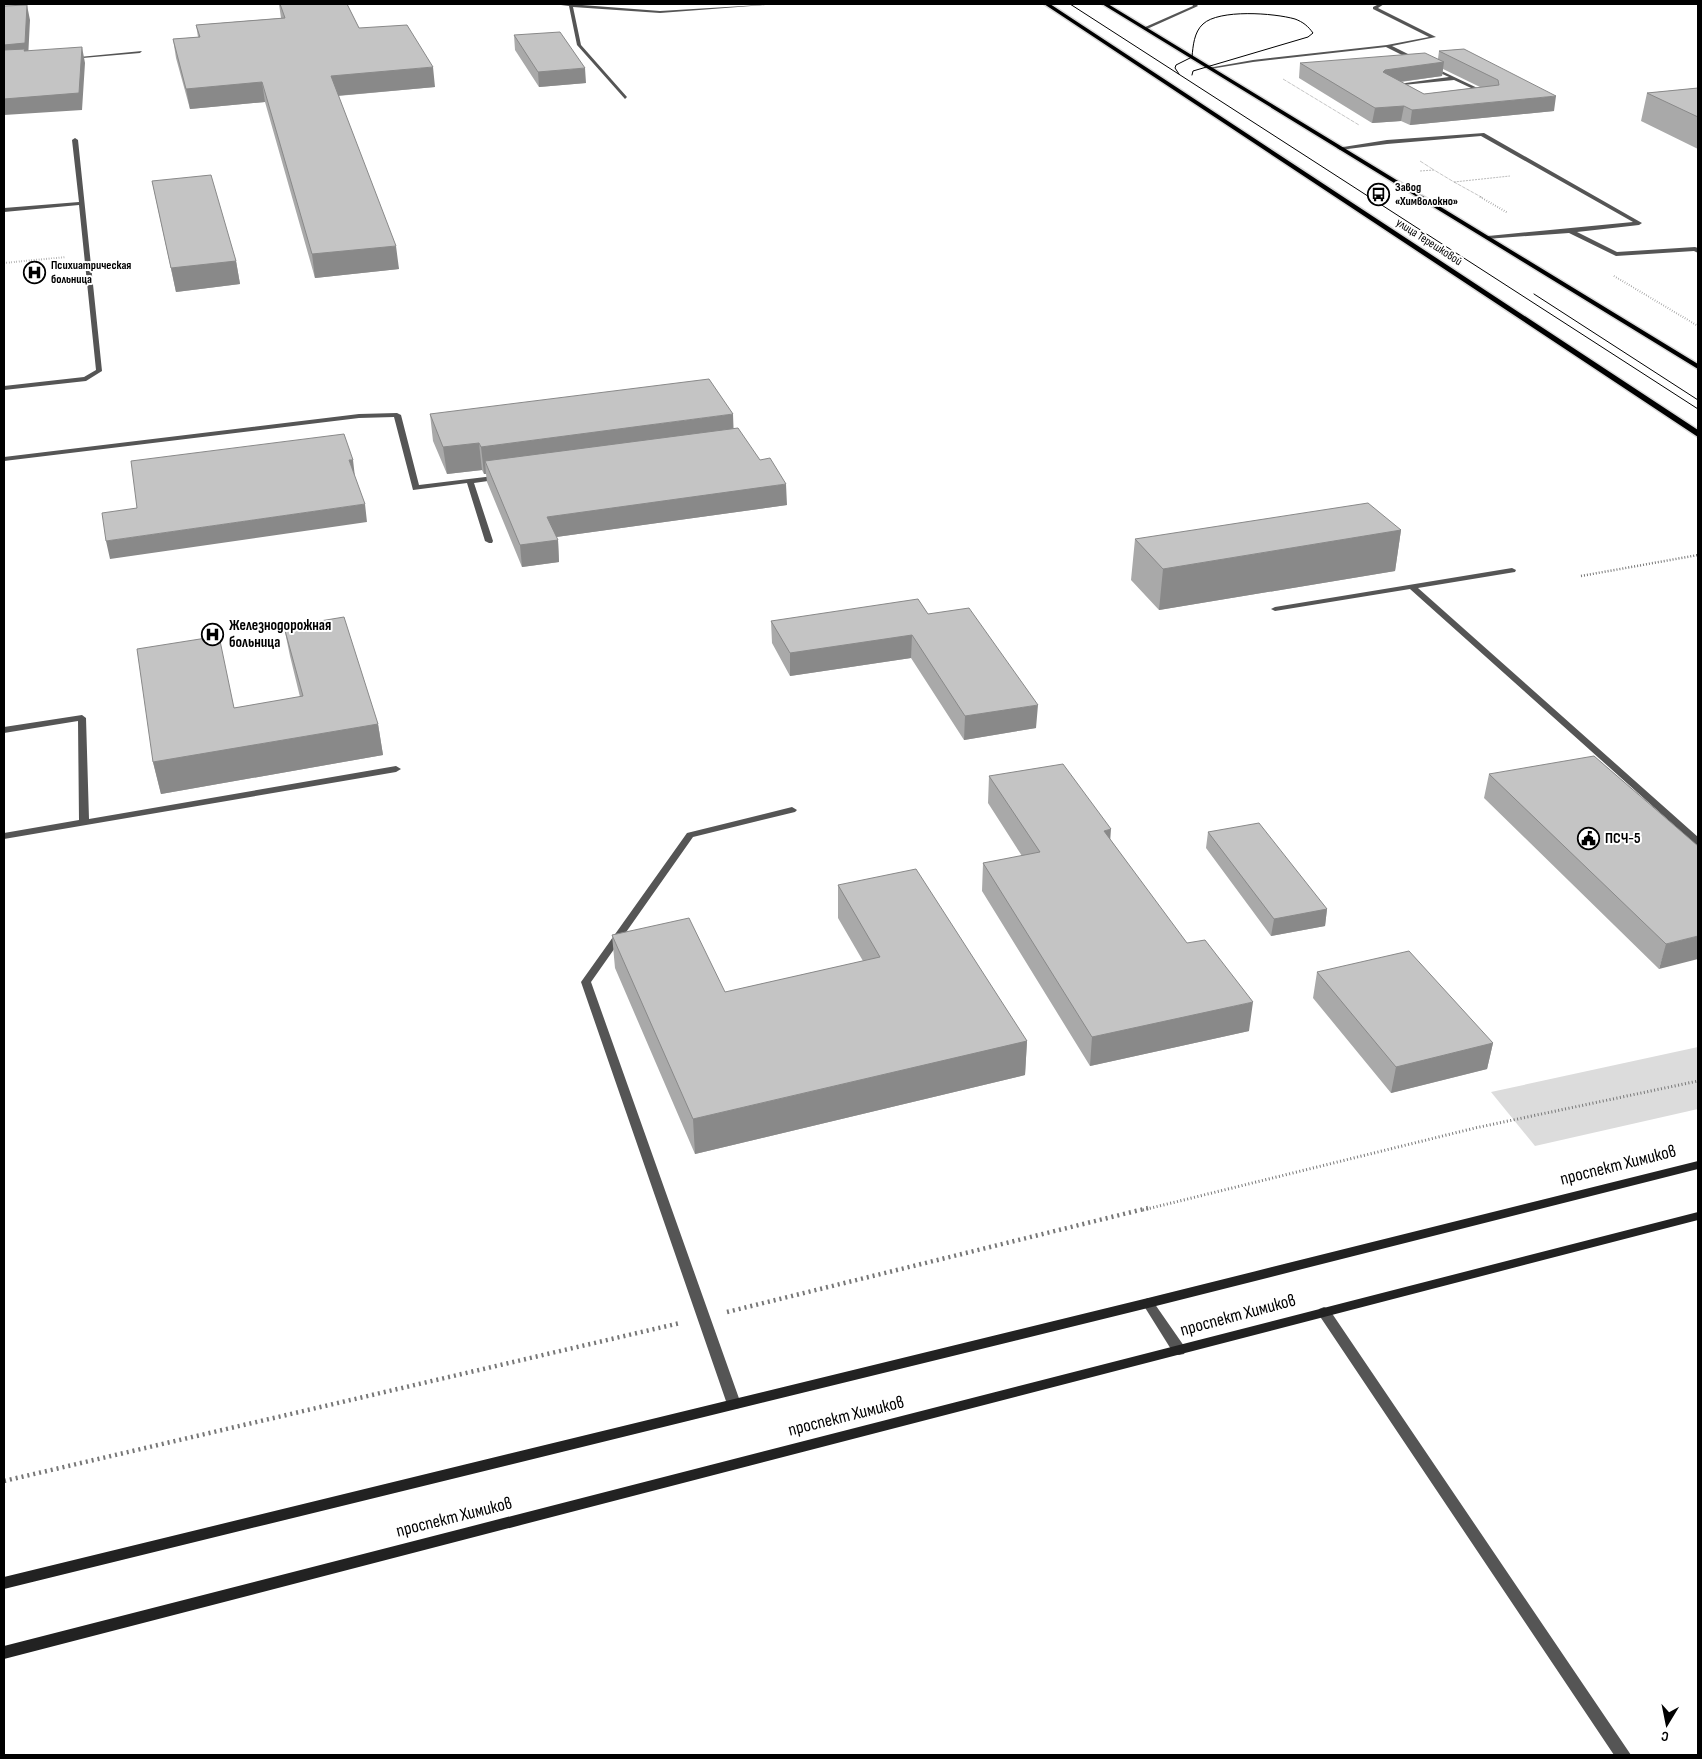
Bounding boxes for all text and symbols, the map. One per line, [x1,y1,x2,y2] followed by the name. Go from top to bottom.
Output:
[1395,180,1458,209] place label: Завод «Химволокно»
[1367,182,1391,206] bus stop icon: Завод «Химволокно»
[1393,215,1465,269] street label: улица Терешковой
[51,258,131,287] place label: Психиатрическая больница
[23,260,47,284] hospital icon: Психиатрическая больница
[229,616,331,652] place label: Железнодорожная больница
[201,622,225,646] hospital icon: Железнодорожная больница
[1577,826,1601,850] public building icon: ПСЧ-5
[1605,829,1641,848] place label: ПСЧ-5
[1558,1140,1678,1190] street label: проспект Химиков
[1178,1289,1298,1341] street label: проспект Химиков
[786,1391,906,1441] street label: проспект Химиков
[394,1492,514,1542] street label: проспект Химиков
[1642,1699,1692,1749] north arrow
[1660,1727,1670,1745] text: С

